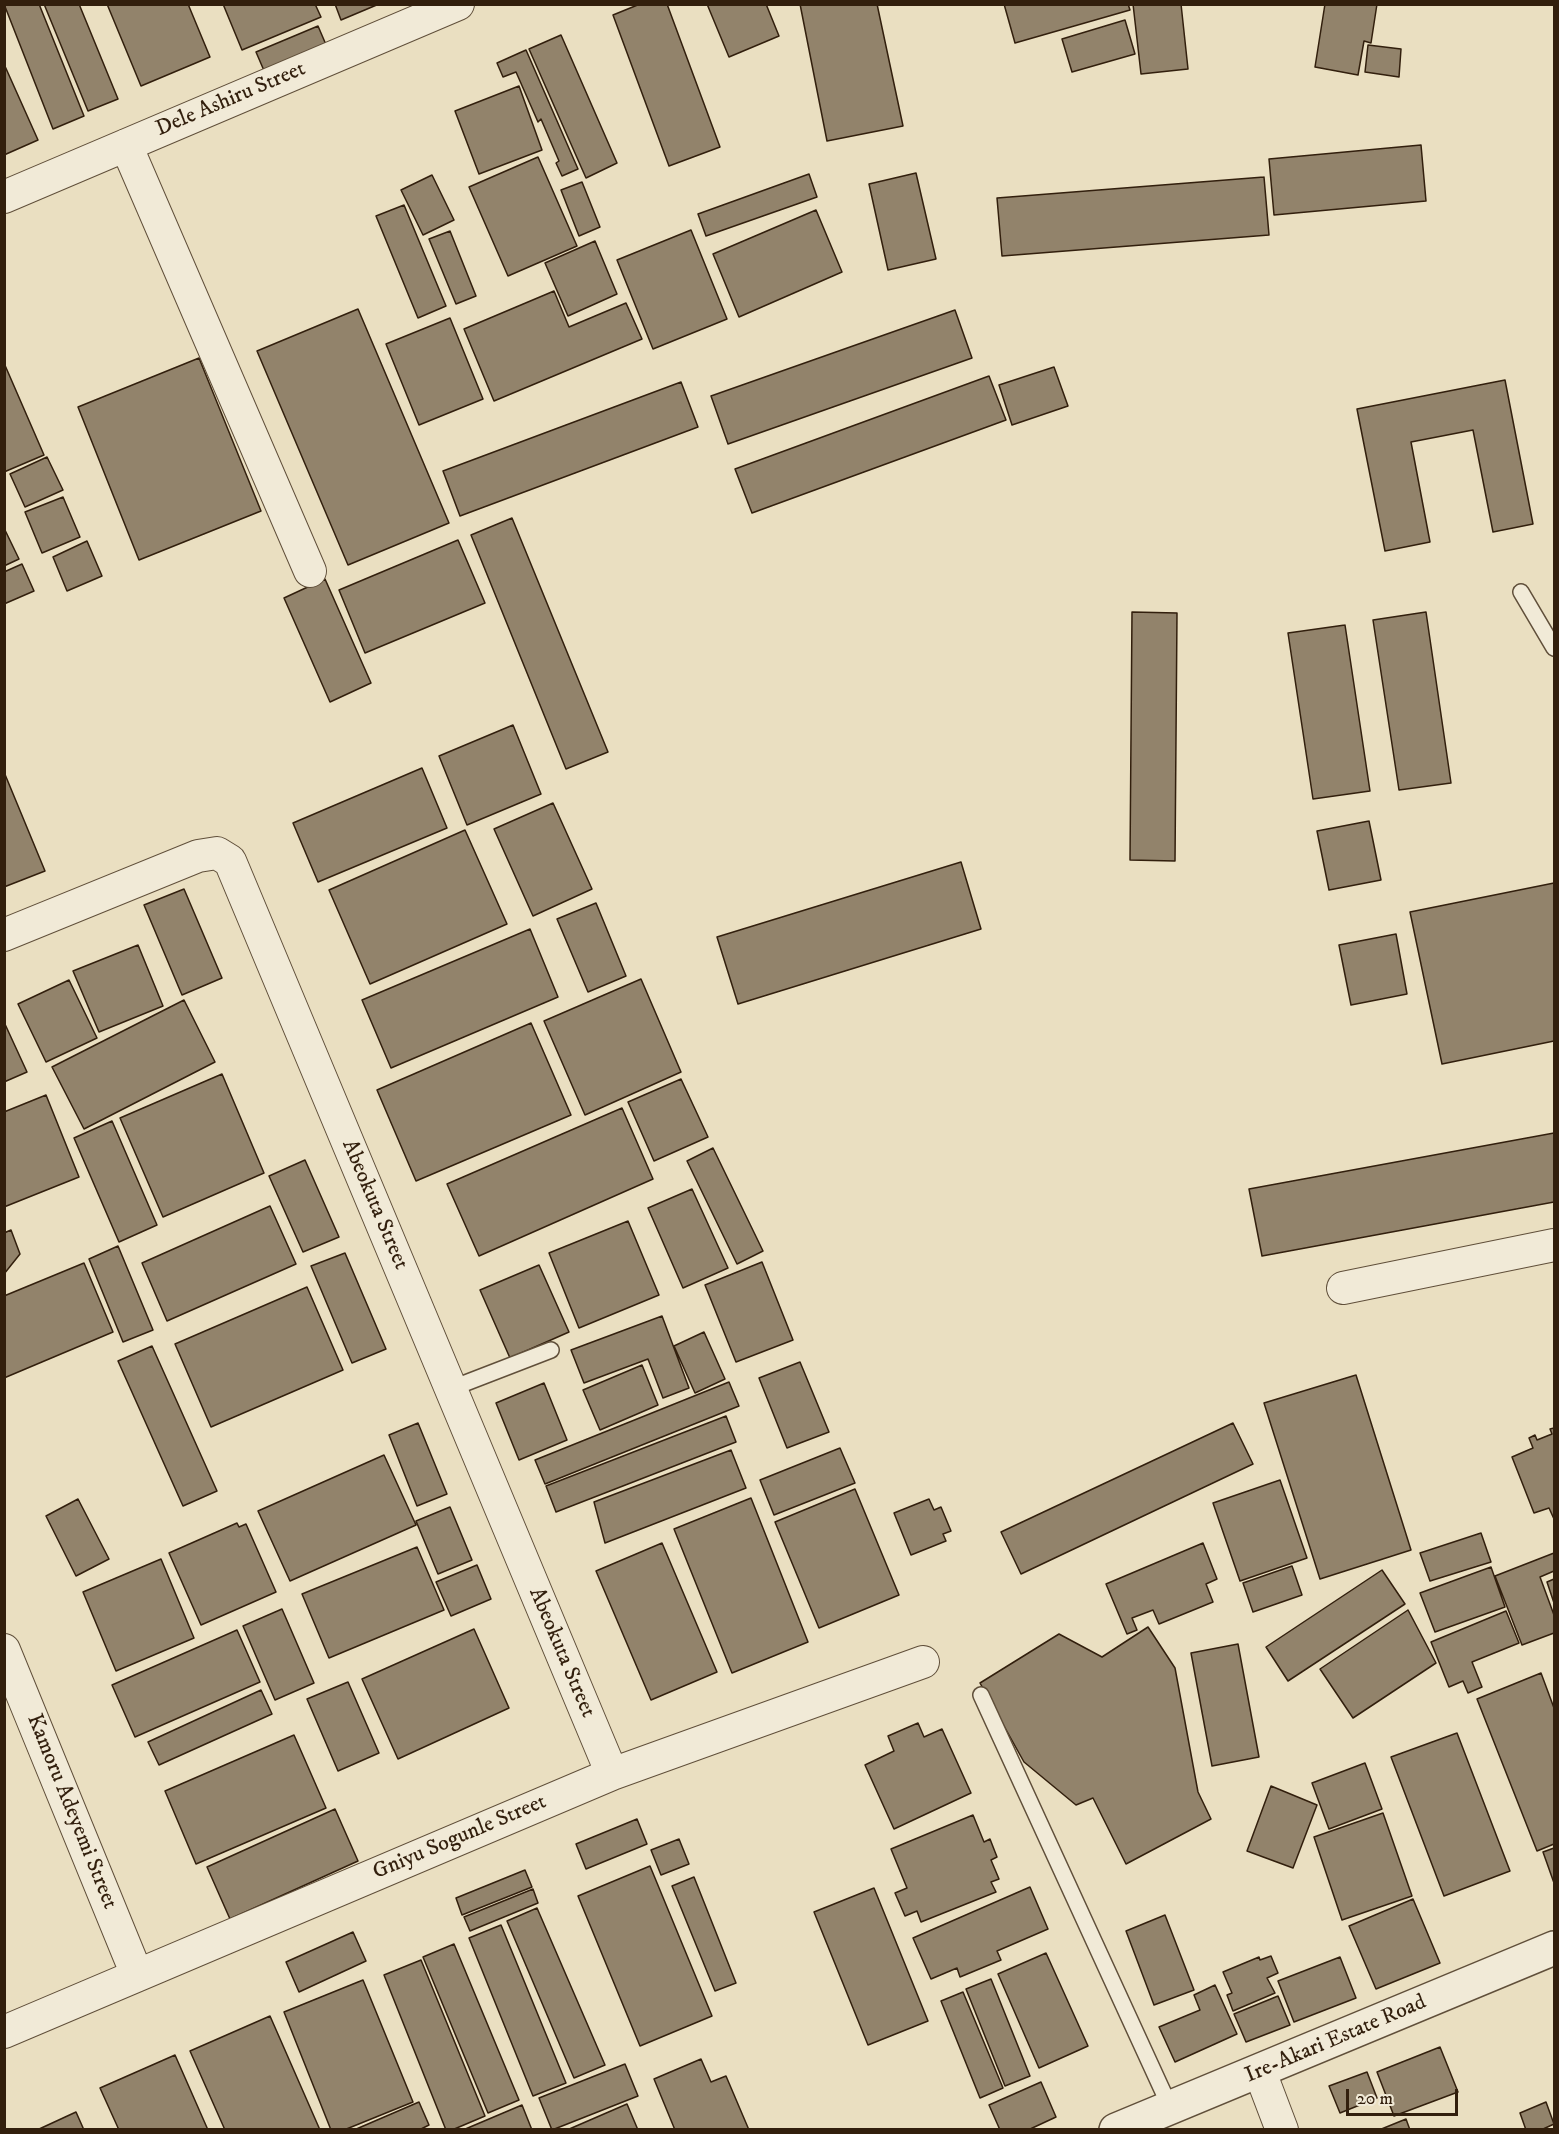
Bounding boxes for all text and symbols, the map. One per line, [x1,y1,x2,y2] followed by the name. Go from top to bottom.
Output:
[152,57,310,143] street label: Dele Ashiru Street
[335,1136,413,1274] street label: Abeokuta Street
[522,1584,600,1722] street label: Abeokuta Street
[20,1711,122,1913] street label: Kamoru Adeyemi Street
[369,1790,551,1886] street label: Gniyu Sogunle Street
[1242,1990,1430,2090] street label: Ire-Akari Estate Road
[1349,2077,1462,2115] scale bar
[1357,2088,1393,2110] text: 20 m

